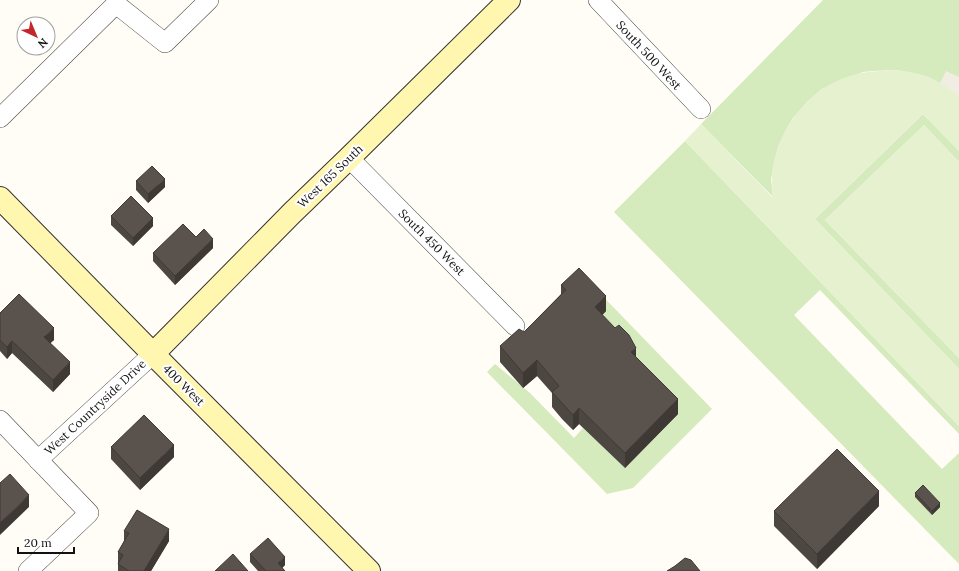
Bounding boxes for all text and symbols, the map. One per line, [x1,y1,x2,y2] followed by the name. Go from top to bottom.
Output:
[16,16,56,56] north arrow
[613,17,685,93] street label: South 500 West
[35,35,51,52] text: N
[294,141,366,211] street label: West 165 South
[396,206,469,279] street label: South 450 West
[41,356,149,458] street label: West Countryside Drive
[160,361,208,409] street label: 400 West
[18,529,74,555] scale bar
[24,535,52,550] text: 20 m

